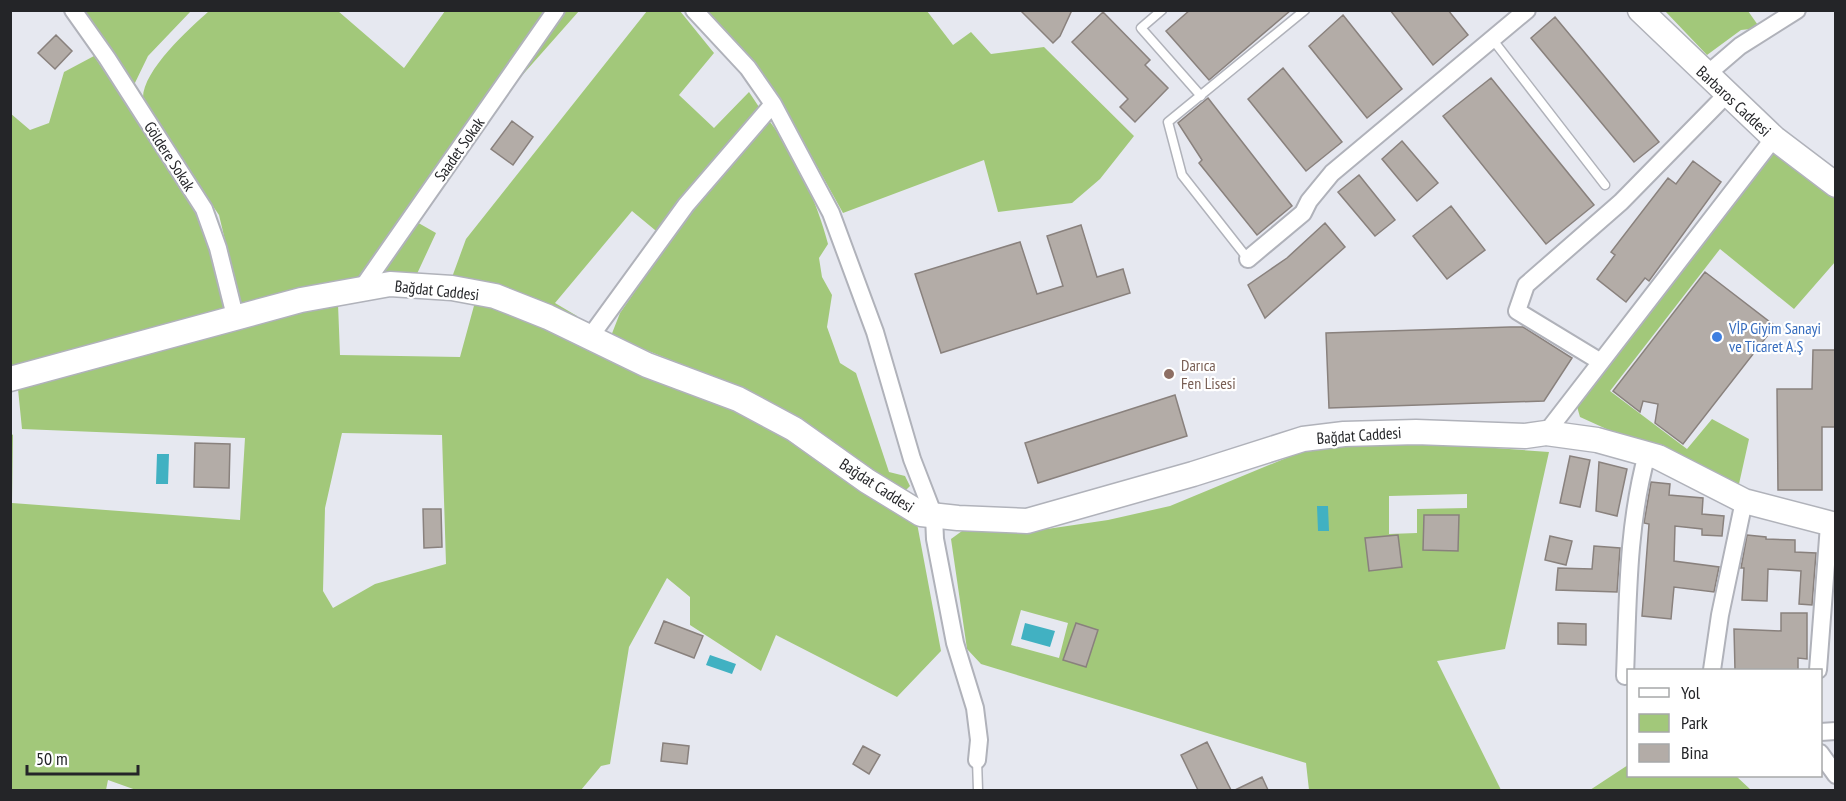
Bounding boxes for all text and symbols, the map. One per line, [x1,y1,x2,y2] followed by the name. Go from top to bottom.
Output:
[1693,61,1775,141] street label: Barbaros Caddesi
[430,112,489,185] street label: Saadet Sokak
[140,117,200,195] street label: Göldere Sokak
[394,276,480,304] street label: Bağdat Caddesi
[1728,318,1821,356] place label: VİP Giyim Sanayi ve Ticaret A.Ş
[1710,330,1724,344] marker: VİP Giyim Sanayi ve Ticaret A.Ş
[1181,355,1236,393] place label: Darıca Fen Lisesi
[1162,367,1176,381] marker: Darıca Fen Lisesi
[1316,422,1402,448] street label: Bağdat Caddesi
[836,454,918,516] street label: Bağdat Caddesi
[1627,669,1822,777] legend
[1681,681,1701,704] text: Yol
[1681,711,1708,734] text: Park
[27,738,138,776] scale bar
[1681,741,1709,764] text: Bina
[36,747,68,770] text: 50 m

